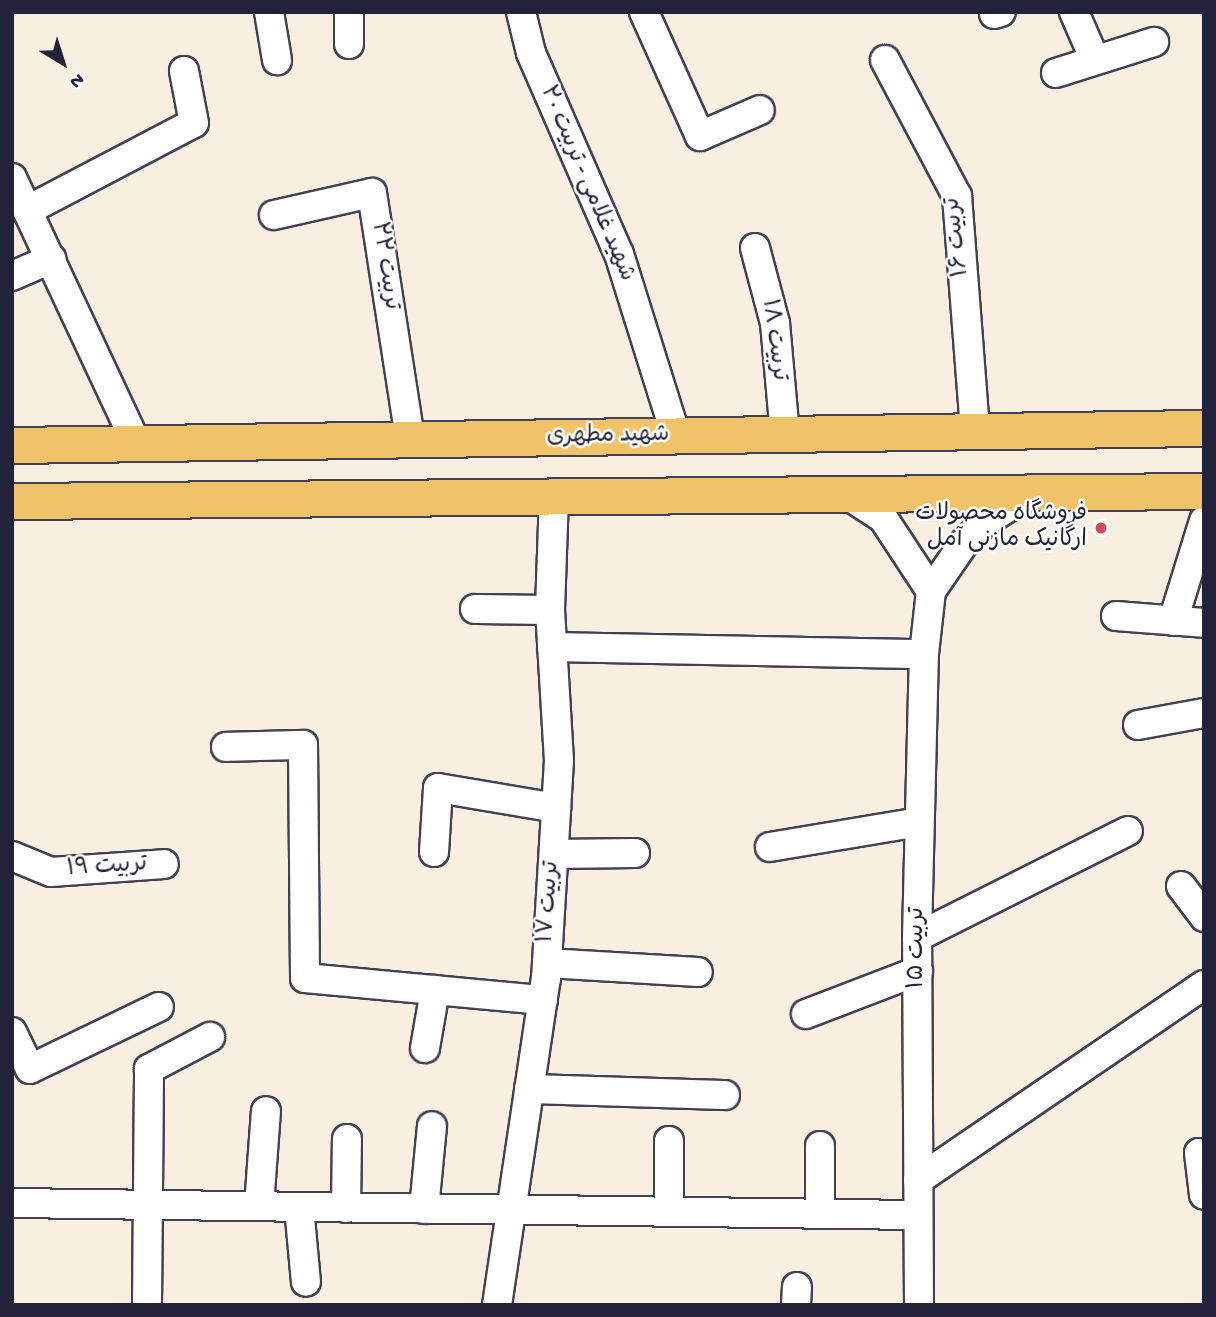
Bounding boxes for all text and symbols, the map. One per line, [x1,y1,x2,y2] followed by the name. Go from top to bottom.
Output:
[28,28,98,98] north arrow
[64,67,88,93] text: N
[532,82,640,286] street label: شهید غلامی - تربیت ۲۰
[939,196,977,278] street label: تربیت ۱۶
[363,220,405,312] street label: تربیت ۲۲
[754,297,792,383] street label: تربیت ۱۸
[546,422,670,452] street label: شهید مطهری
[915,501,1087,555] place label: فروشگاه محصولات ارگانیک مازنی آمل
[1093,520,1109,536] marker: فروشگاه محصولات ارگانیک مازنی آمل
[66,851,148,885] street label: تربیت ۱۹
[533,860,567,944] street label: تربیت ۱۷
[904,907,932,989] street label: تربیت ۱۵

